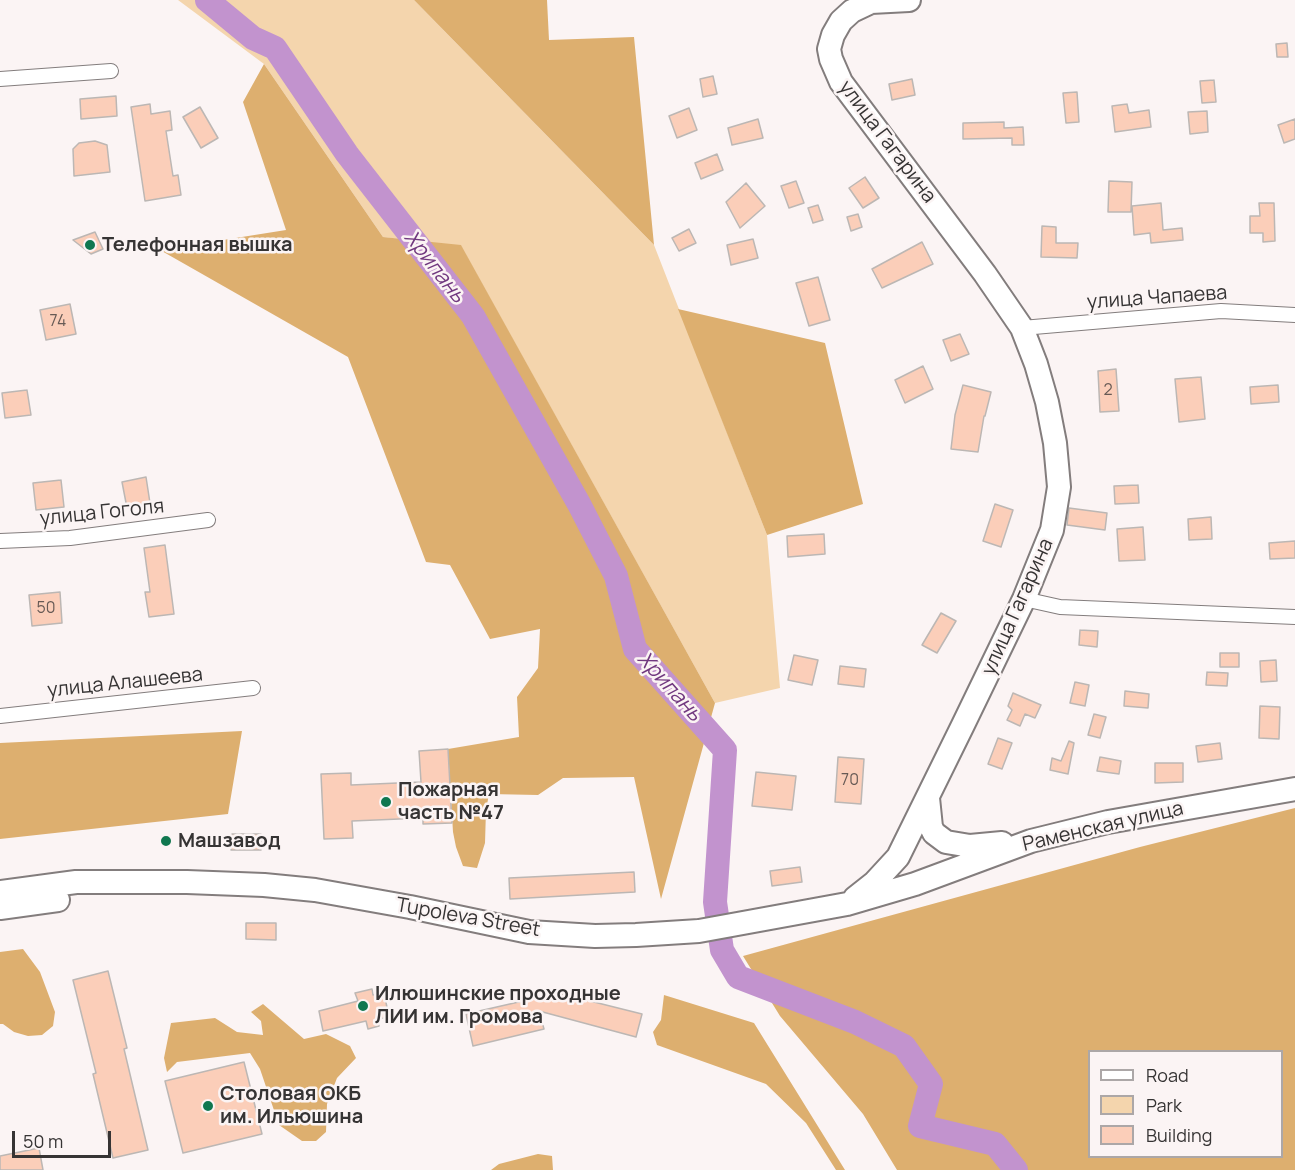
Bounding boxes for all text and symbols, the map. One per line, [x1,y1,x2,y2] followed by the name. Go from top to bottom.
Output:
[833,76,941,208] street label: улица Гагарина
[398,226,470,308] water label: Хрипань
[102,233,292,257] place label: Телефонная вышка
[83,238,97,252] marker: Телефонная вышка
[1086,281,1228,315] street label: улица Чапаева
[50,312,66,332] house number: 74
[1103,381,1113,401] house number: 2
[39,495,165,531] street label: улица Гоголя
[977,535,1059,679] street label: улица Гагарина
[37,599,55,619] house number: 50
[631,647,707,727] water label: Хрипань
[46,663,204,703] street label: улица Алашеева
[841,771,859,791] house number: 70
[398,778,504,825] place label: Пожарная часть №47
[379,795,393,809] marker: Пожарная часть №47
[1020,797,1186,857] street label: Раменская улица
[178,829,281,853] place label: Машзавод
[159,834,173,848] marker: Машзавод
[394,894,542,942] street label: Tupoleva Street
[375,982,621,1029] place label: Илюшинские проходные ЛИИ им. Громова
[356,999,370,1013] marker: Илюшинские проходные ЛИИ им. Громова
[1088,1050,1283,1158] legend
[1146,1063,1189,1087] text: Road
[220,1082,363,1129] place label: Столовая ОКБ им. Ильюшина
[1146,1093,1182,1117] text: Park
[201,1099,215,1113] marker: Столовая ОКБ им. Ильюшина
[15,1119,114,1157] scale bar
[1146,1123,1212,1147] text: Building
[23,1129,63,1153] text: 50 m

